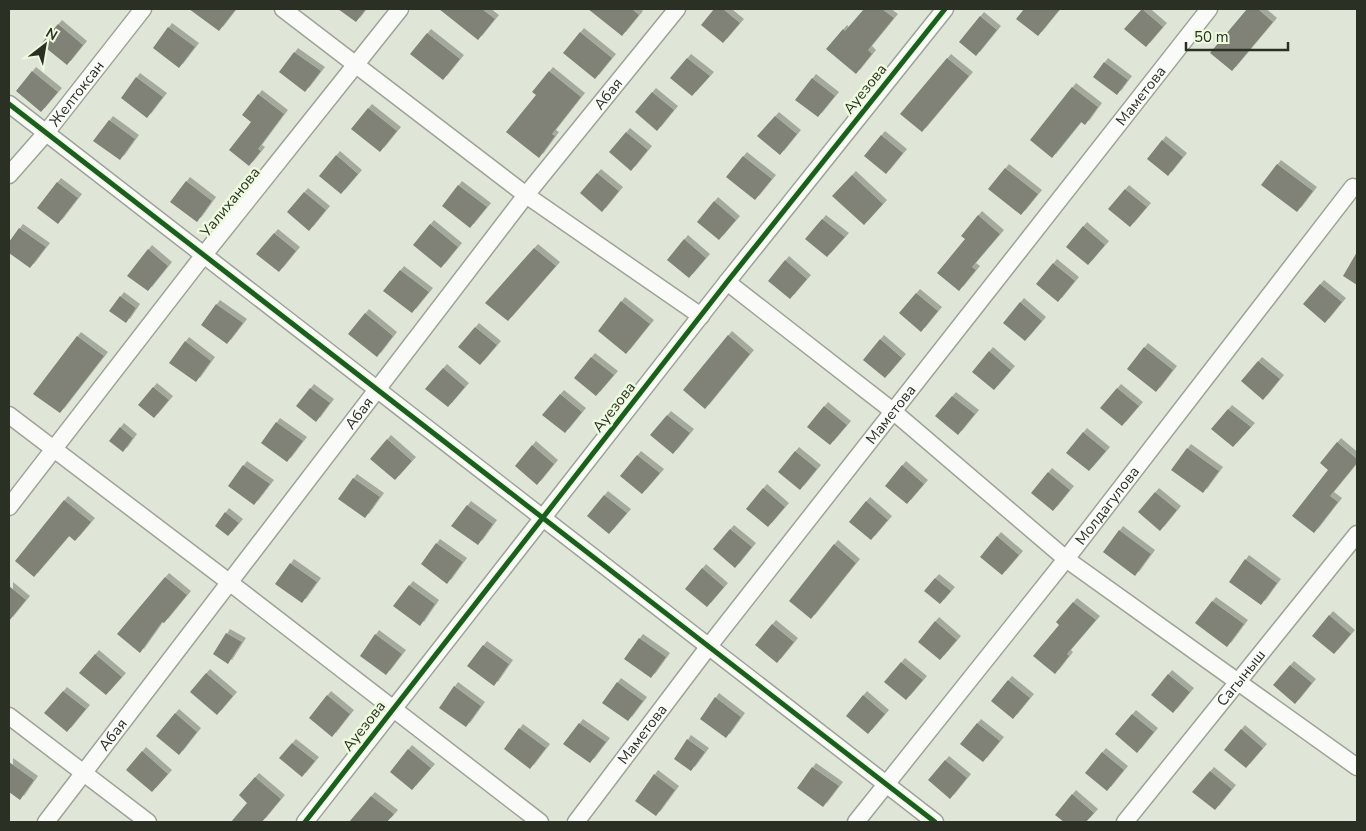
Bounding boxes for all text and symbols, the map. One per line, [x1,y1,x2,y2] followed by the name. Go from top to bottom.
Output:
[20,20,70,70] north arrow
[1186,20,1288,52] scale bar
[42,23,61,45] text: N
[1194,27,1229,47] text: 50 m
[45,57,109,130] street label: Желтоксан
[839,60,891,118] street label: Ауезова
[1111,62,1170,130] street label: Маметова
[589,74,627,114] street label: Абая
[195,163,264,242] street label: Уалиханова
[588,378,640,436] street label: Ауезова
[861,381,920,448] street label: Маметова
[340,393,378,433] street label: Абая
[1071,462,1144,549] street label: Молдагулова
[1212,645,1270,710] street label: Сагыныш
[338,697,390,755] street label: Ауезова
[613,700,672,768] street label: Маметова
[94,715,132,755] street label: Абая

